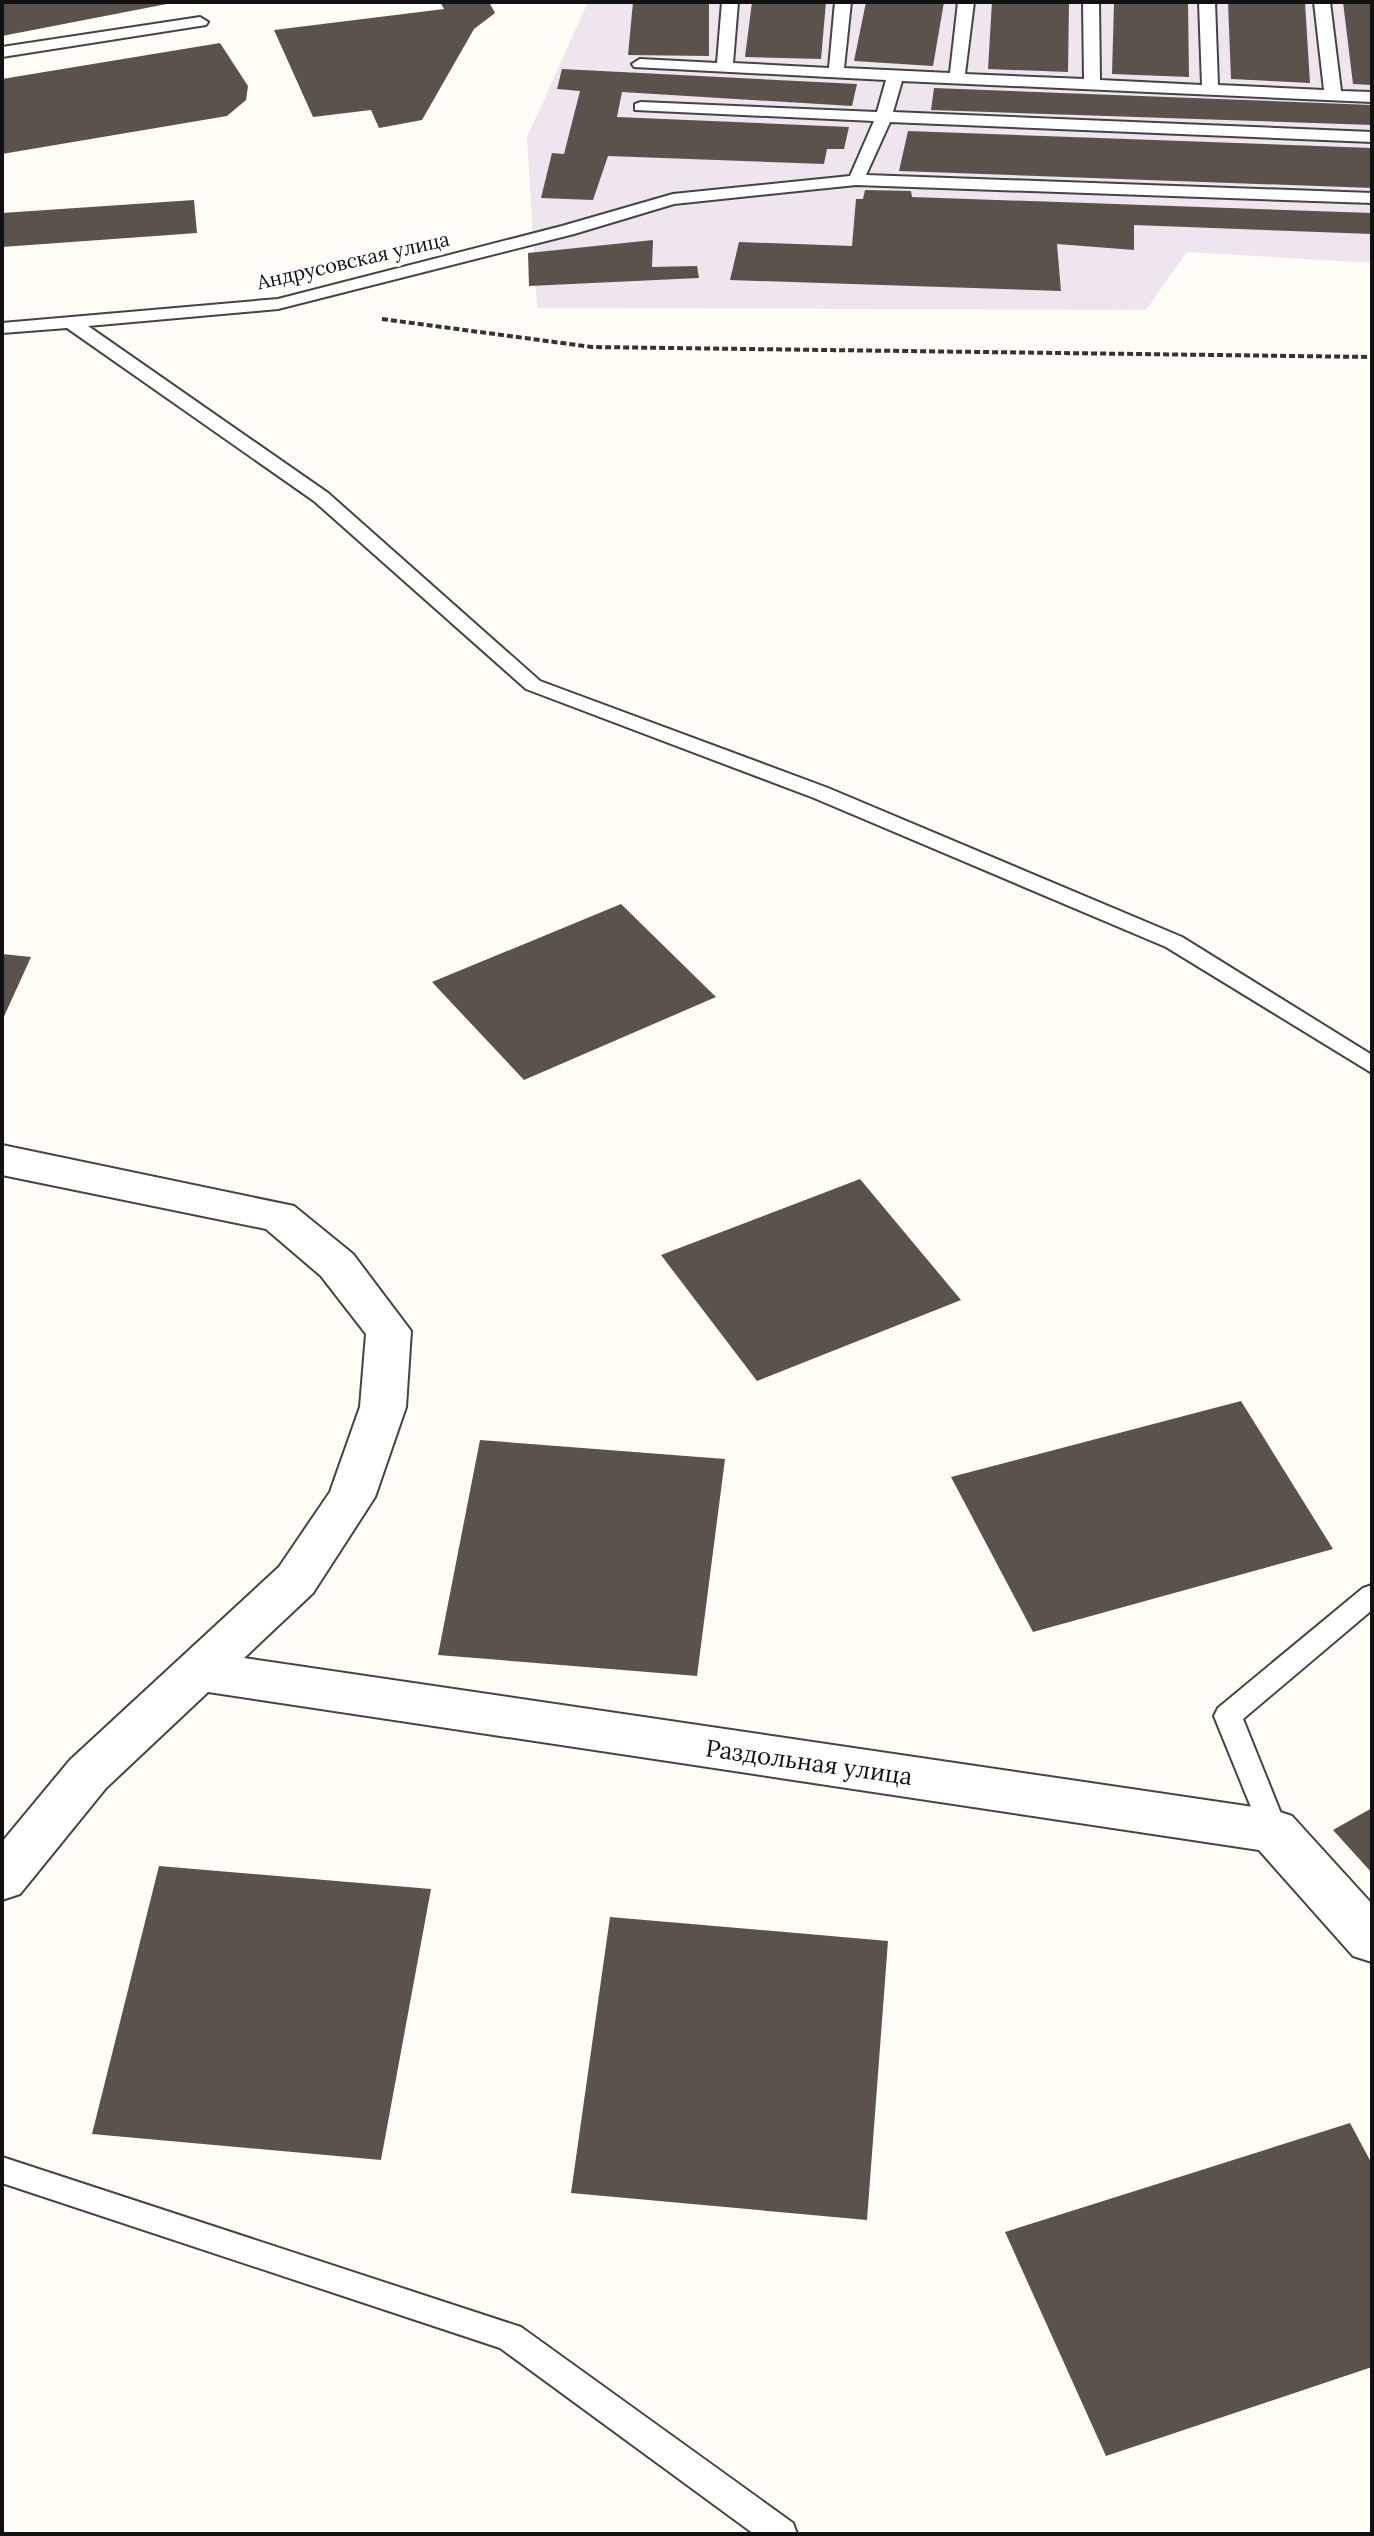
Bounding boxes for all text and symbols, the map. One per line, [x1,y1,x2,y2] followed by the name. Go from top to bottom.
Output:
[253,226,452,295] street label: Андрусовская улица
[704,1732,914,1792] street label: Раздольная улица

